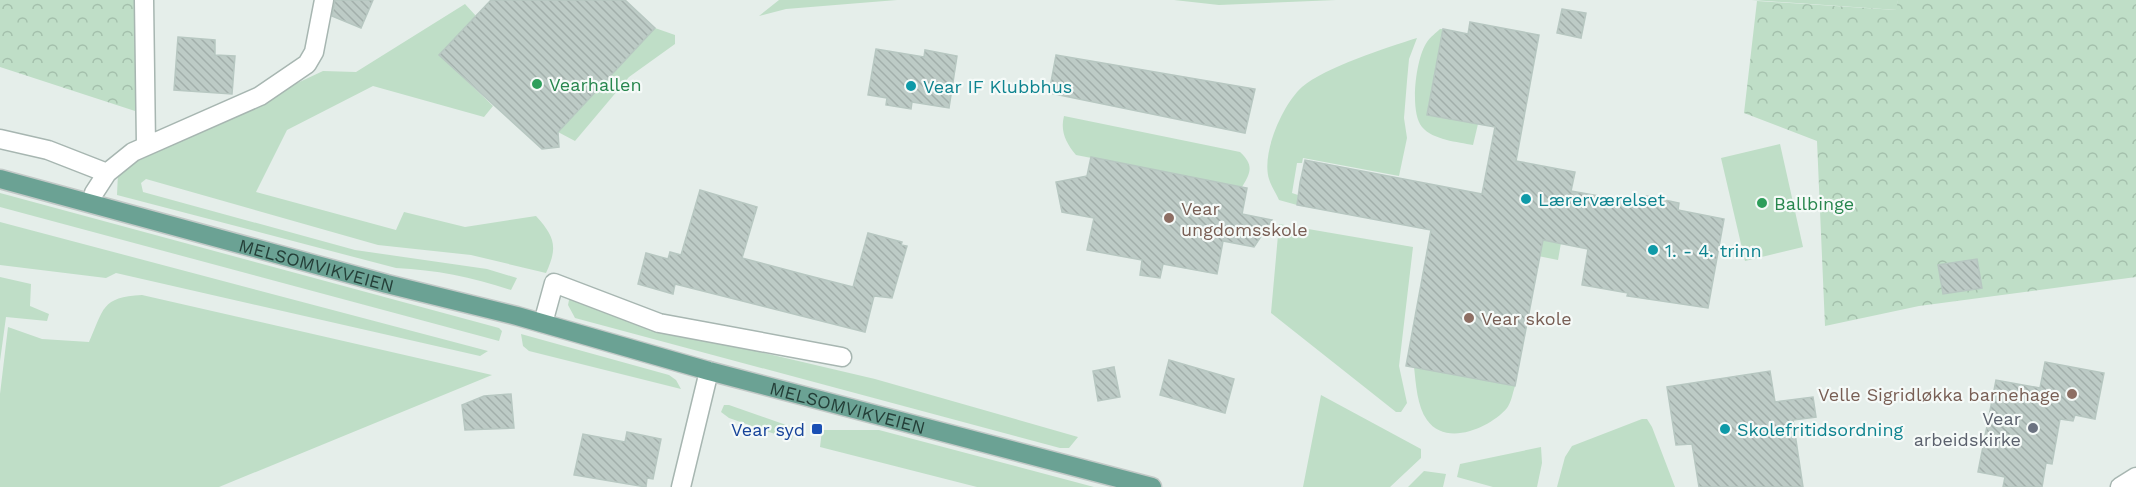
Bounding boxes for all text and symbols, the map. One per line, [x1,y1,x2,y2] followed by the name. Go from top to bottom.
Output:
[549,74,642,95] place label: Vearhallen
[923,76,1072,97] place label: Vear IF Klubbhus
[530,77,544,91] marker: Vearhallen
[904,79,918,93] marker: Vear IF Klubbhus
[1538,189,1665,210] place label: Lærerværelset
[1519,192,1533,206] marker: Lærerværelset
[1774,193,1854,214] place label: Ballbinge
[1755,196,1769,210] marker: Ballbinge
[1181,198,1308,240] place label: Vear ungdomsskole
[1162,211,1176,225] marker: Vear ungdomsskole
[237,234,396,296] street label: MELSOMVIKVEIEN
[1665,240,1762,261] place label: 1. - 4. trinn
[1646,243,1660,257] marker: 1. - 4. trinn
[1481,308,1572,329] place label: Vear skole
[1462,311,1476,325] marker: Vear skole
[768,377,928,438] street label: MELSOMVIKVEIEN
[1818,384,2060,405] place label: Velle Sigridløkka barnehage
[2065,387,2079,401] marker: Velle Sigridløkka barnehage
[1914,408,2021,450] place label: Vear arbeidskirke
[731,419,805,440] place label: Vear syd
[1737,419,1904,440] place label: Skolefritidsordning
[2026,421,2040,435] marker: Vear arbeidskirke
[810,422,824,436] marker: Vear syd
[1718,422,1732,436] marker: Skolefritidsordning

